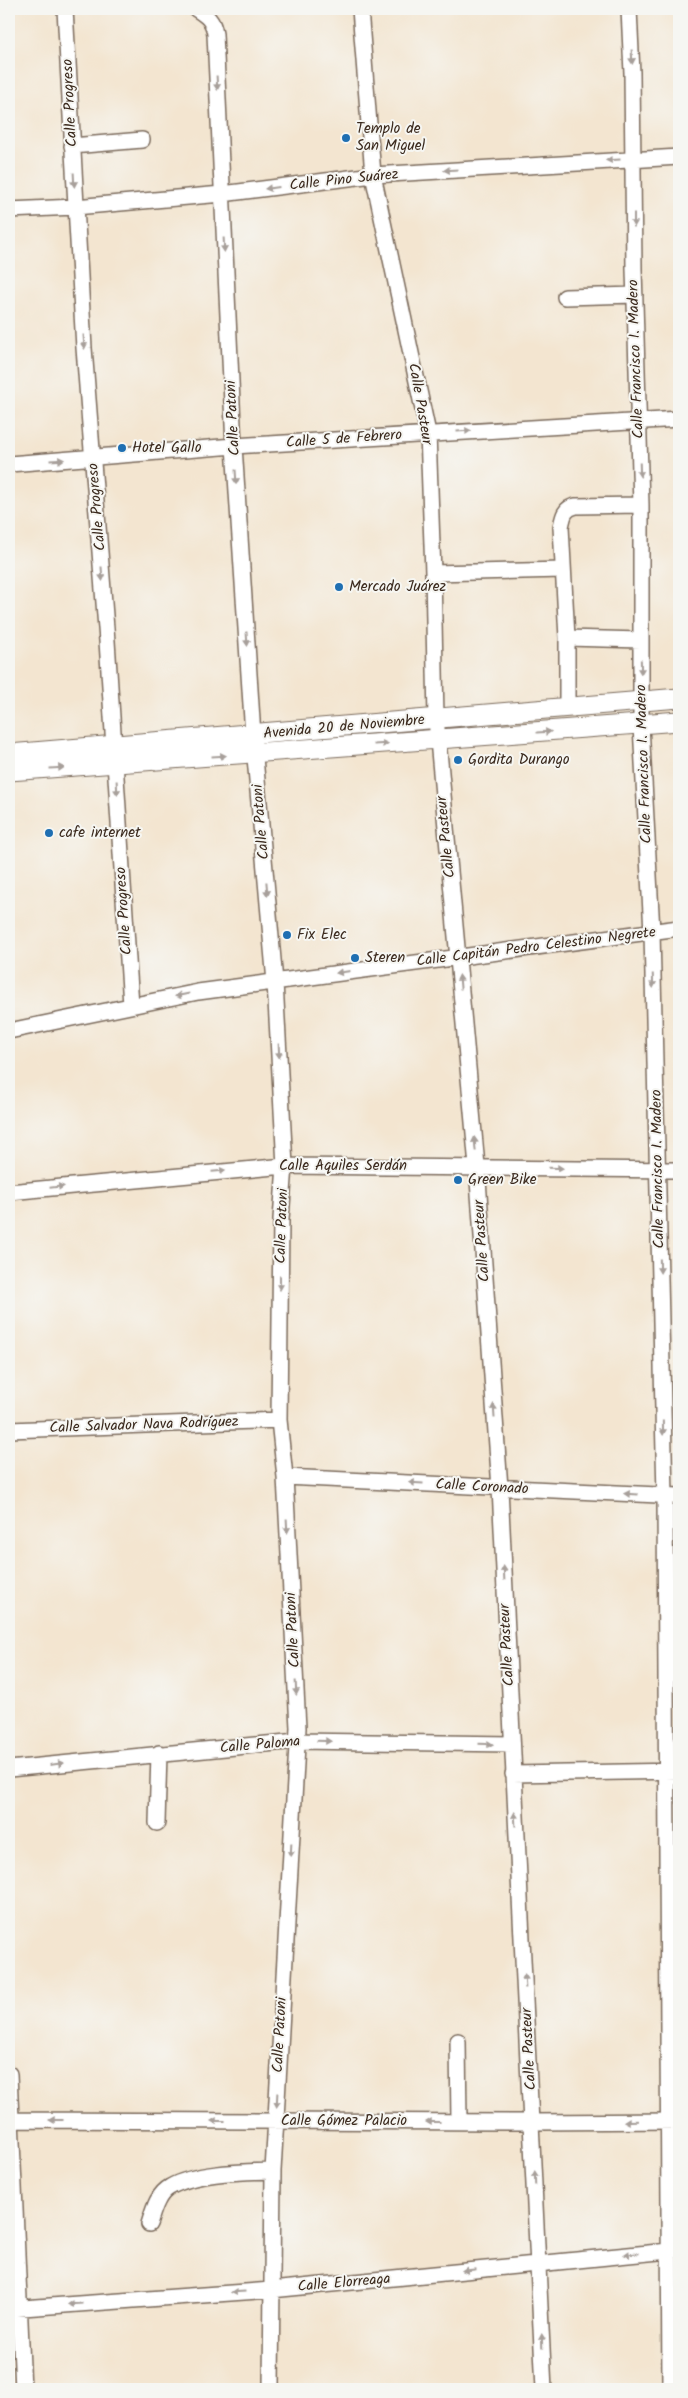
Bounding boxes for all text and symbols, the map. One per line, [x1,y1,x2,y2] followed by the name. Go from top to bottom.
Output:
[628,50,636,66] one-way arrow
[56,58,84,148] street label: Calle Progreso
[213,75,221,91] one-way arrow
[356,117,426,158] place label: Templo de San Miguel
[340,132,352,144] marker: Templo de San Miguel
[605,157,621,165] one-way arrow
[288,162,400,198] street label: Calle Pino Suárez
[443,167,459,175] one-way arrow
[70,172,78,188] one-way arrow
[263,184,279,192] one-way arrow
[630,212,638,228] one-way arrow
[221,237,229,253] one-way arrow
[621,279,651,439] street label: Calle Francisco I. Madero
[80,334,88,350] one-way arrow
[401,361,439,448] street label: Calle Pasteur
[219,378,247,456] street label: Calle Patoni
[285,423,403,455] street label: Calle 5 de Febrero
[456,427,472,435] one-way arrow
[132,436,202,460] place label: Hotel Gallo
[116,442,128,454] marker: Hotel Gallo
[50,456,66,464] one-way arrow
[81,462,113,552] street label: Calle Progreso
[636,462,644,478] one-way arrow
[233,469,241,485] one-way arrow
[99,566,107,582] one-way arrow
[349,575,447,599] place label: Mercado Juárez
[333,581,345,593] marker: Mercado Juárez
[243,632,251,648] one-way arrow
[637,660,645,676] one-way arrow
[629,684,659,844] street label: Calle Francisco I. Madero
[262,708,426,746] street label: Avenida 20 de Noviembre
[536,728,552,736] one-way arrow
[374,739,390,747] one-way arrow
[468,748,570,772] place label: Gordita Durango
[212,751,228,759] one-way arrow
[452,754,464,766] marker: Gordita Durango
[50,763,66,771] one-way arrow
[113,780,121,796] one-way arrow
[246,782,276,861] street label: Calle Patoni
[430,794,462,879] street label: Calle Pasteur
[59,821,141,845] place label: cafe internet
[43,827,55,839] marker: cafe internet
[109,866,139,956] street label: Calle Progreso
[263,881,271,897] one-way arrow
[415,920,657,974] street label: Calle Capitán Pedro Celestino Negrete
[297,923,347,947] place label: Fix Elec
[281,929,293,941] marker: Fix Elec
[365,946,405,970] place label: Steren
[349,952,361,964] marker: Steren
[335,968,351,976] one-way arrow
[649,973,657,989] one-way arrow
[456,974,464,990] one-way arrow
[174,992,190,1000] one-way arrow
[275,1043,283,1059] one-way arrow
[645,1089,671,1249] street label: Calle Francisco I. Madero
[470,1136,478,1152] one-way arrow
[279,1154,407,1178] street label: Calle Aquiles Serdán
[548,1164,564,1172] one-way arrow
[211,1167,227,1175] one-way arrow
[468,1168,537,1192] place label: Green Bike
[452,1174,464,1186] marker: Green Bike
[50,1183,66,1191] one-way arrow
[269,1186,295,1264] street label: Calle Patoni
[467,1198,497,1283] street label: Calle Pasteur
[656,1258,664,1274] one-way arrow
[276,1275,284,1291] one-way arrow
[490,1403,498,1419] one-way arrow
[49,1410,239,1440] street label: Calle Salvador Nava Rodríguez
[660,1420,668,1436] one-way arrow
[435,1473,529,1501] street label: Calle Coronado
[408,1479,424,1487] one-way arrow
[622,1490,638,1498] one-way arrow
[284,1518,292,1534] one-way arrow
[500,1565,508,1581] one-way arrow
[279,1590,307,1668] street label: Calle Patoni
[493,1602,521,1687] street label: Calle Pasteur
[293,1680,301,1696] one-way arrow
[219,1730,301,1760] street label: Calle Paloma
[316,1737,332,1745] one-way arrow
[478,1740,494,1748] one-way arrow
[50,1760,66,1768] one-way arrow
[511,1810,519,1826] one-way arrow
[286,1842,294,1858] one-way arrow
[520,1973,528,1989] one-way arrow
[266,1995,294,2073] street label: Calle Patoni
[515,2006,543,2091] street label: Calle Pasteur
[272,2092,280,2108] one-way arrow
[281,2109,407,2133] street label: Calle Gómez Palacio
[47,2116,63,2124] one-way arrow
[210,2117,226,2125] one-way arrow
[622,2117,638,2125] one-way arrow
[425,2118,441,2126] one-way arrow
[531,2170,539,2186] one-way arrow
[622,2251,638,2259] one-way arrow
[461,2266,477,2274] one-way arrow
[296,2267,392,2299] street label: Calle Elorreaga
[229,2289,245,2297] one-way arrow
[67,2300,83,2308] one-way arrow
[538,2332,546,2348] one-way arrow

